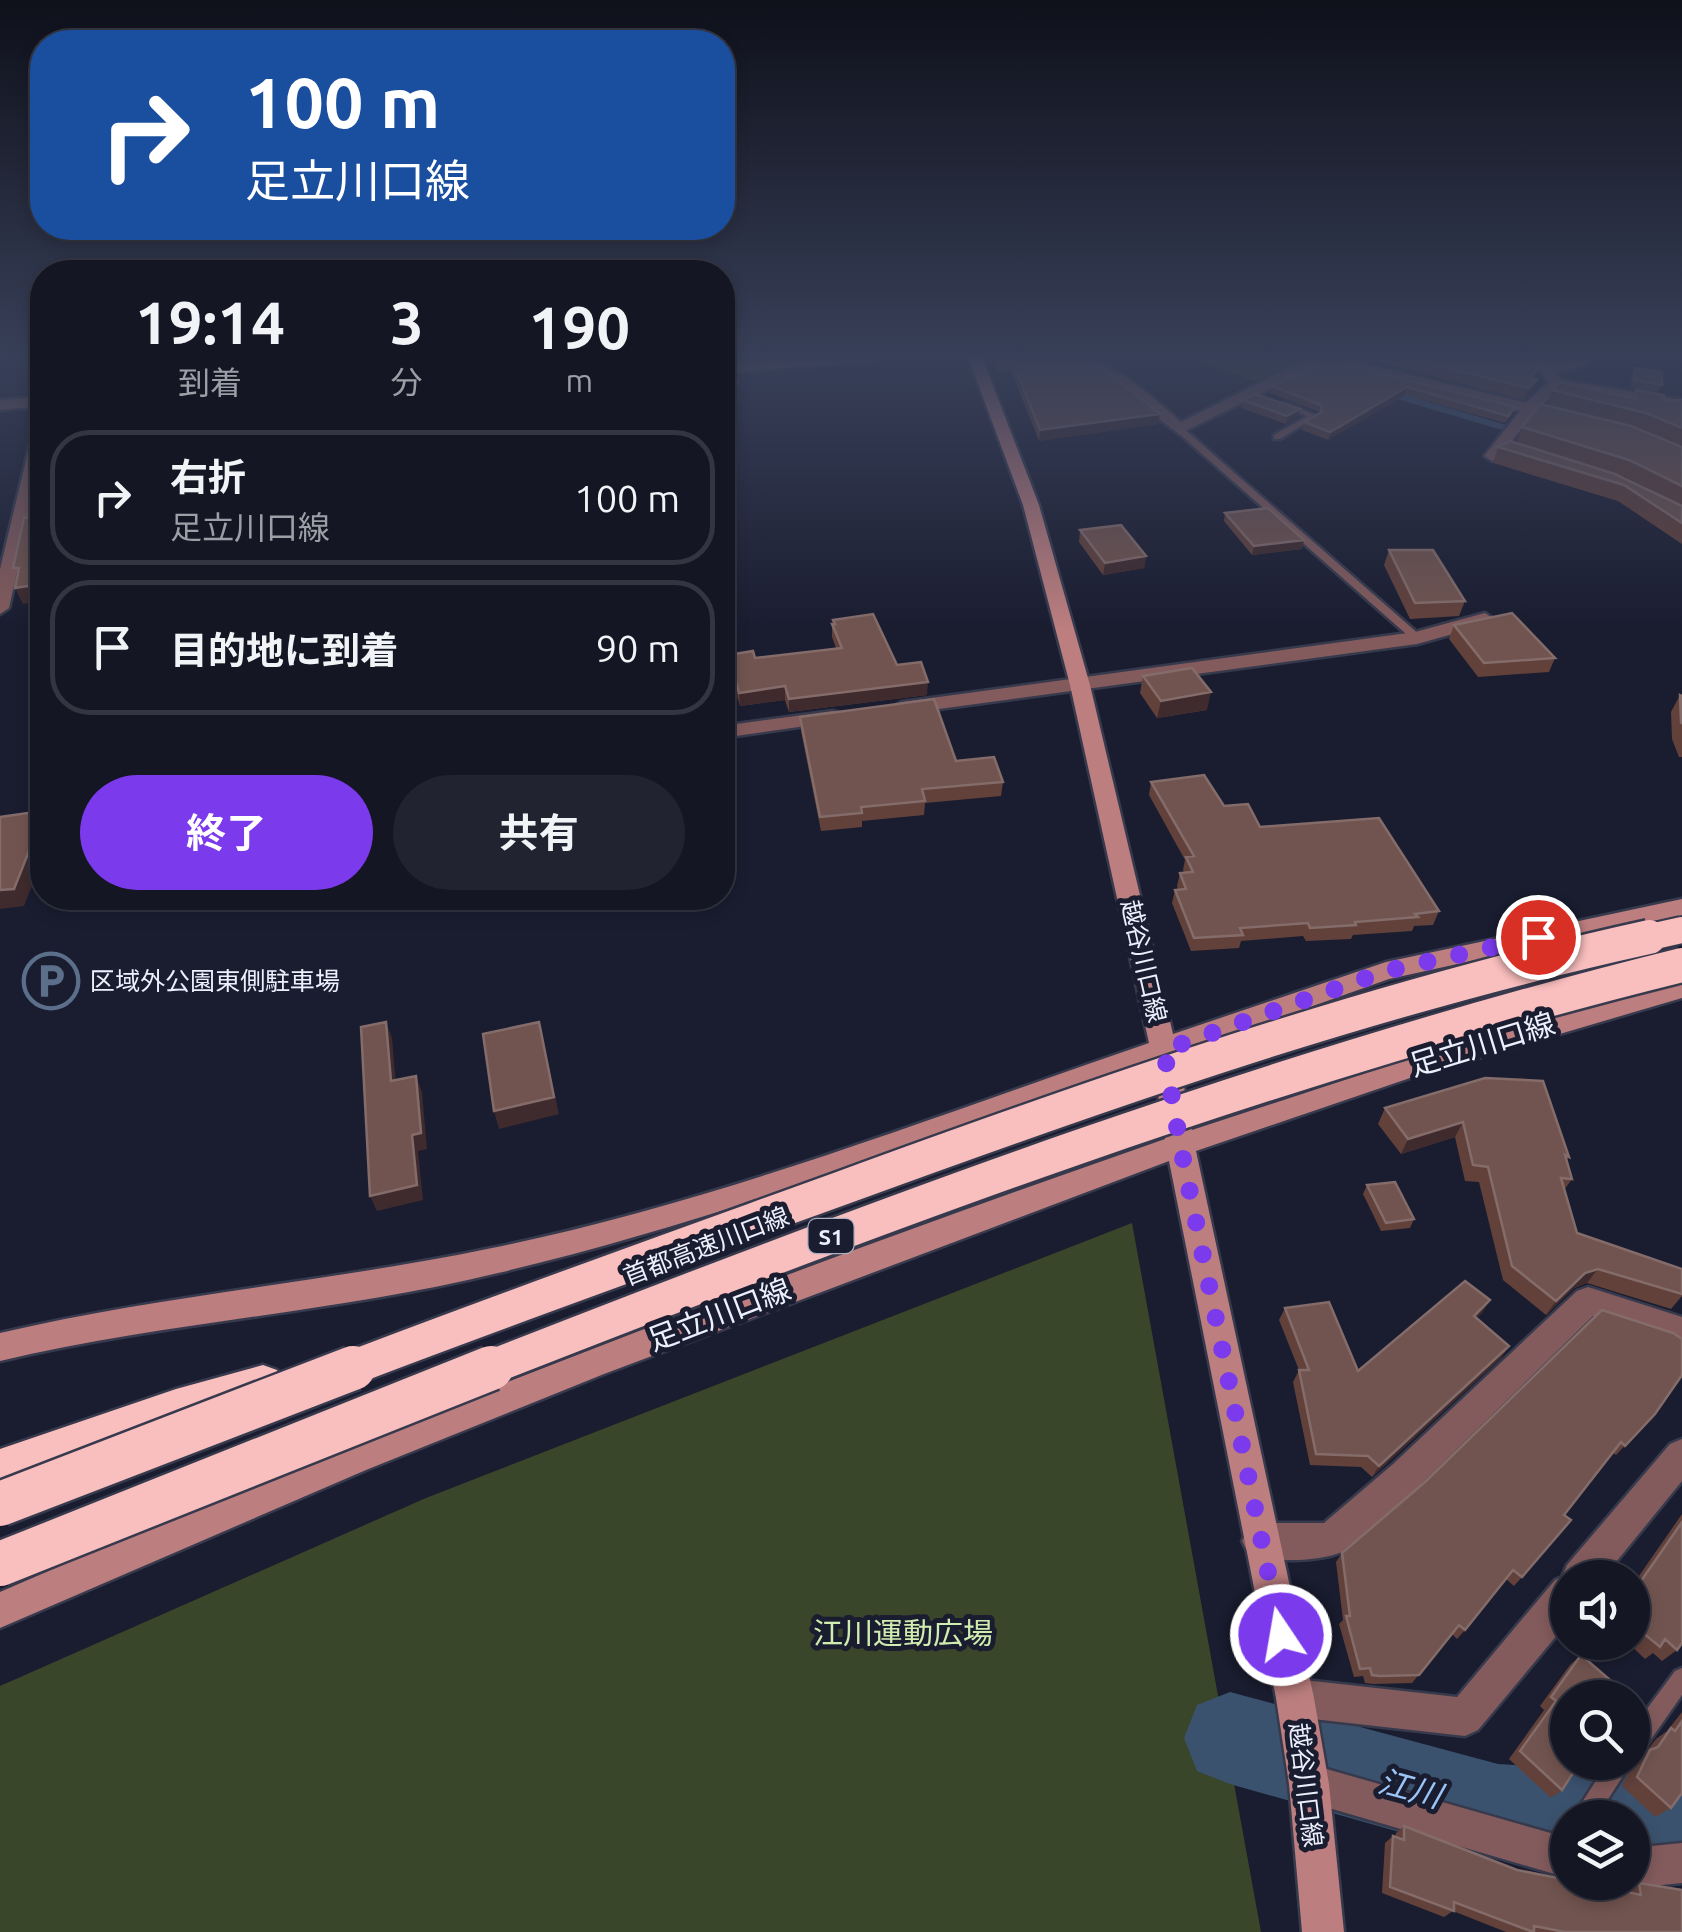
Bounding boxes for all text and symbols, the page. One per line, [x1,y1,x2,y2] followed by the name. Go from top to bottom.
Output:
[245,63,440,141] text: 100 m
[80,70,210,200] icon: right
[245,155,470,206] text: 足立川口線
[135,288,285,355] text: 19:14
[390,288,424,355] text: 3
[529,293,630,360] text: 190
[566,362,593,398] text: m
[178,364,242,400] text: 到着
[391,364,423,400] text: 分
[170,456,246,498] text: 右折
[85,470,140,525] icon: right
[574,477,680,519] text: 100 m
[170,509,330,545] text: 足立川口線
[85,620,140,675] icon: arrive
[596,627,680,669] text: 90 m
[170,629,398,671] text: 目的地に到着
[80,775,373,890] button: 終了
[393,775,685,890] button: 共有
[1496,895,1581,980] pin
[1116,897,1172,1025] street label: 越谷川口線
[1511,910,1566,965] icon: arrive
[21,951,81,1011] parking icon: 区域外公園東側駐車場
[90,967,340,995] place label: 区域外公園東側駐車場
[1405,1006,1559,1082] street label: 足立川口線
[619,1202,793,1290] street label: 首都高速川口線
[808,1219,854,1253] road number: S1
[643,1271,795,1357] street label: 足立川口線
[1550,1560,1650,1900] map controls
[1550,1560,1650,1660] button: sound
[1229,1583,1333,1687] position arrow
[813,1616,993,1650] park label: 江川運動広場
[1550,1680,1650,1780] button: search
[1284,1721,1328,1849] street label: 越谷川口線
[1374,1762,1448,1814] water label: 江川
[1550,1800,1650,1900] button: layers

